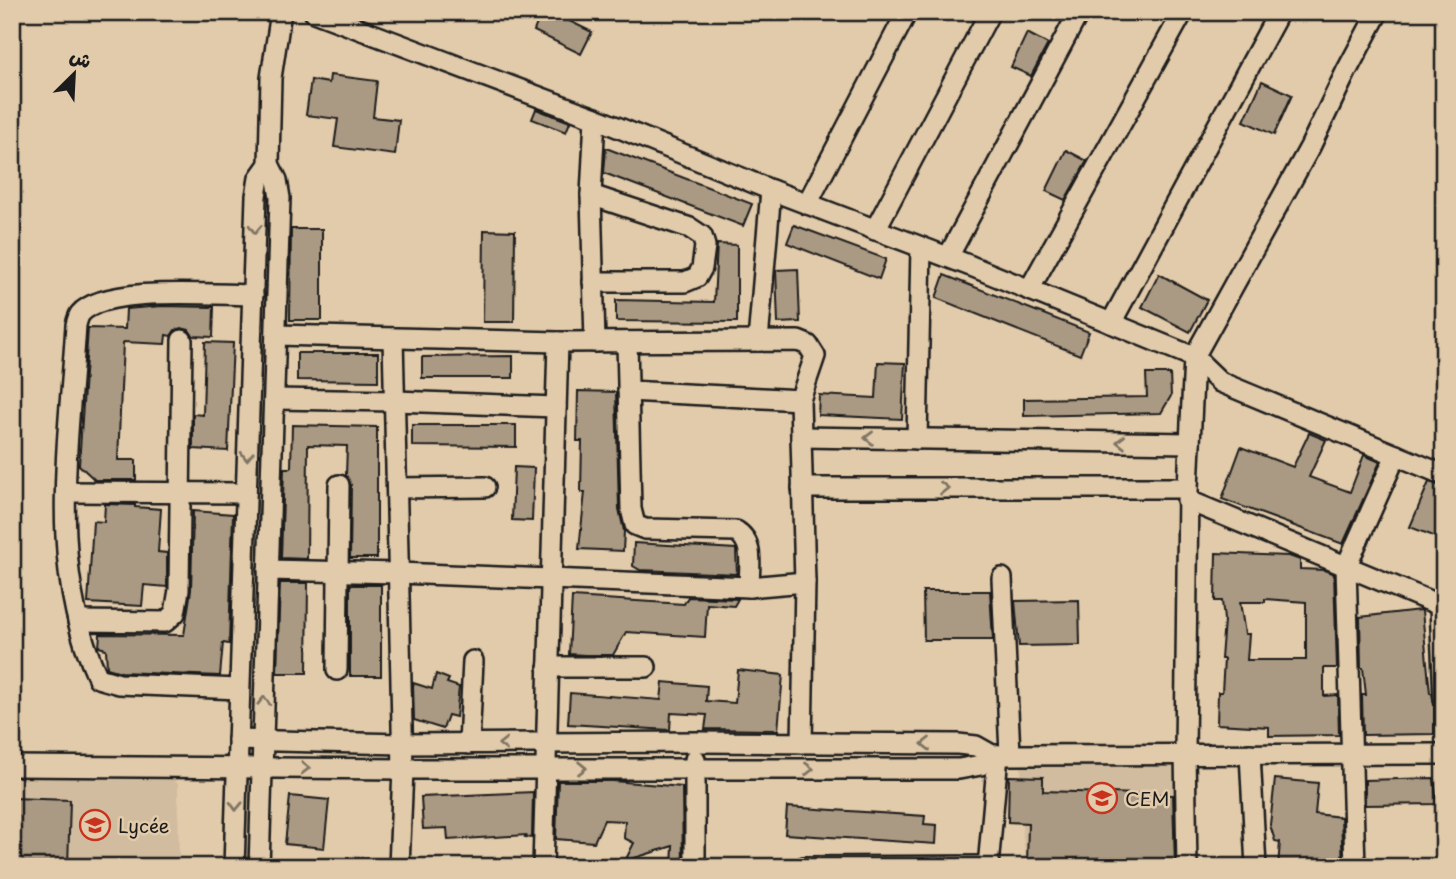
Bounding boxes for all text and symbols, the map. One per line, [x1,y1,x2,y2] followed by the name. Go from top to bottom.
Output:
[38,38,108,108] north arrow
[66,41,97,75] text: ش
[248,223,263,234] one-way arrow
[864,430,874,446] one-way arrow
[1116,434,1126,450] one-way arrow
[240,451,255,462] one-way arrow
[939,480,950,496] one-way arrow
[256,695,272,705] one-way arrow
[497,736,507,752] one-way arrow
[920,736,931,752] one-way arrow
[300,760,311,776] one-way arrow
[577,760,587,776] one-way arrow
[804,761,815,777] one-way arrow
[1085,781,1119,815] school or university icon: CEM
[1125,784,1169,812] place label: CEM
[228,801,243,812] one-way arrow
[78,808,112,842] school or university icon: Lycée
[118,811,169,839] place label: Lycée

